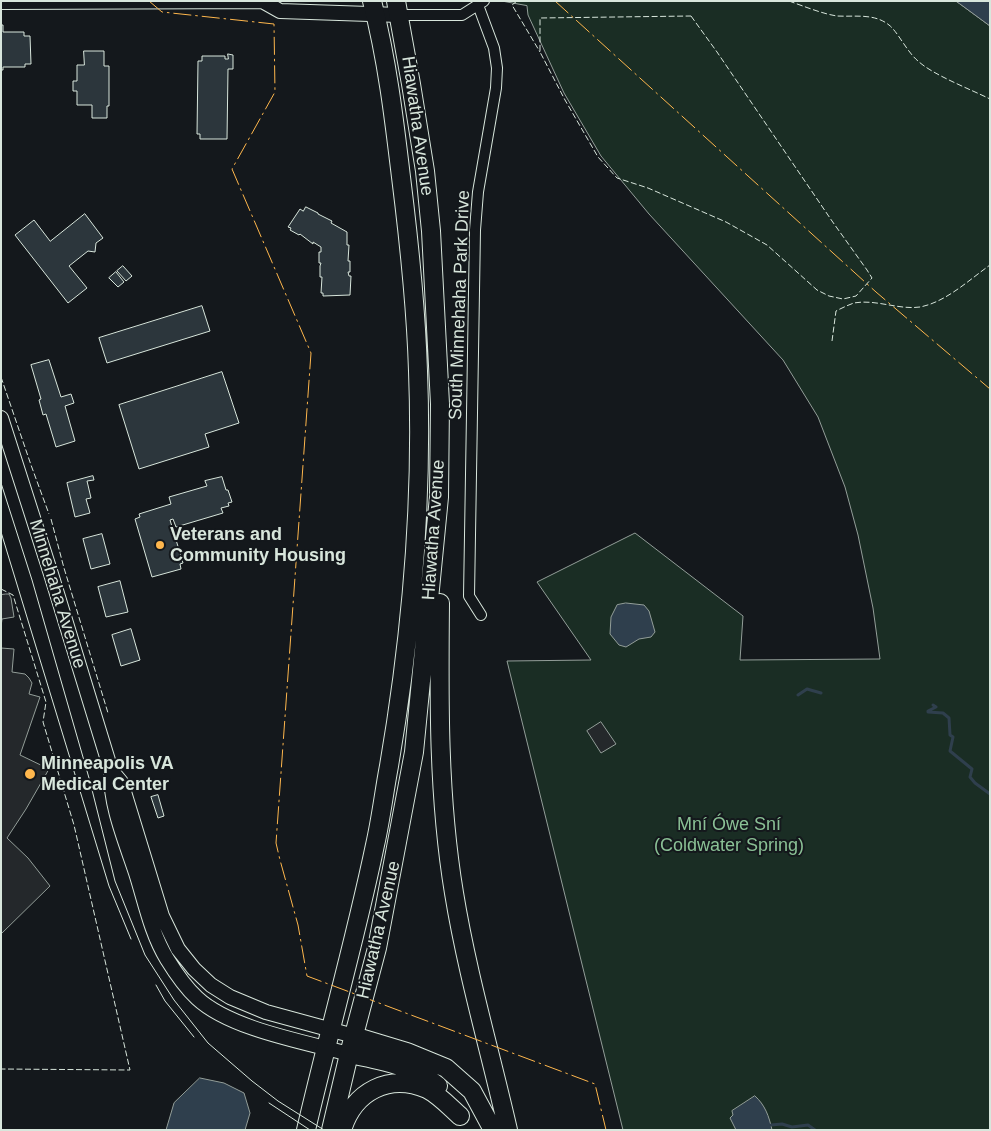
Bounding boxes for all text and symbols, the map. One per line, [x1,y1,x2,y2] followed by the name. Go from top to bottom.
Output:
[397,55,437,197] street label: Hiawatha Avenue
[445,190,475,420] street label: South Minnehaha Park Drive
[418,459,450,601] street label: Hiawatha Avenue
[24,517,90,671] street label: Minnehaha Avenue
[170,524,346,566] place label: Veterans and Community Housing
[154,539,166,551] marker: Veterans and Community Housing
[41,753,174,796] place label: Minneapolis VA Medical Center
[23,767,37,781] marker: Minneapolis VA Medical Center
[654,814,804,856] park label: Mní Ówe Sní (Coldwater Spring)
[353,859,405,1001] street label: Hiawatha Avenue

